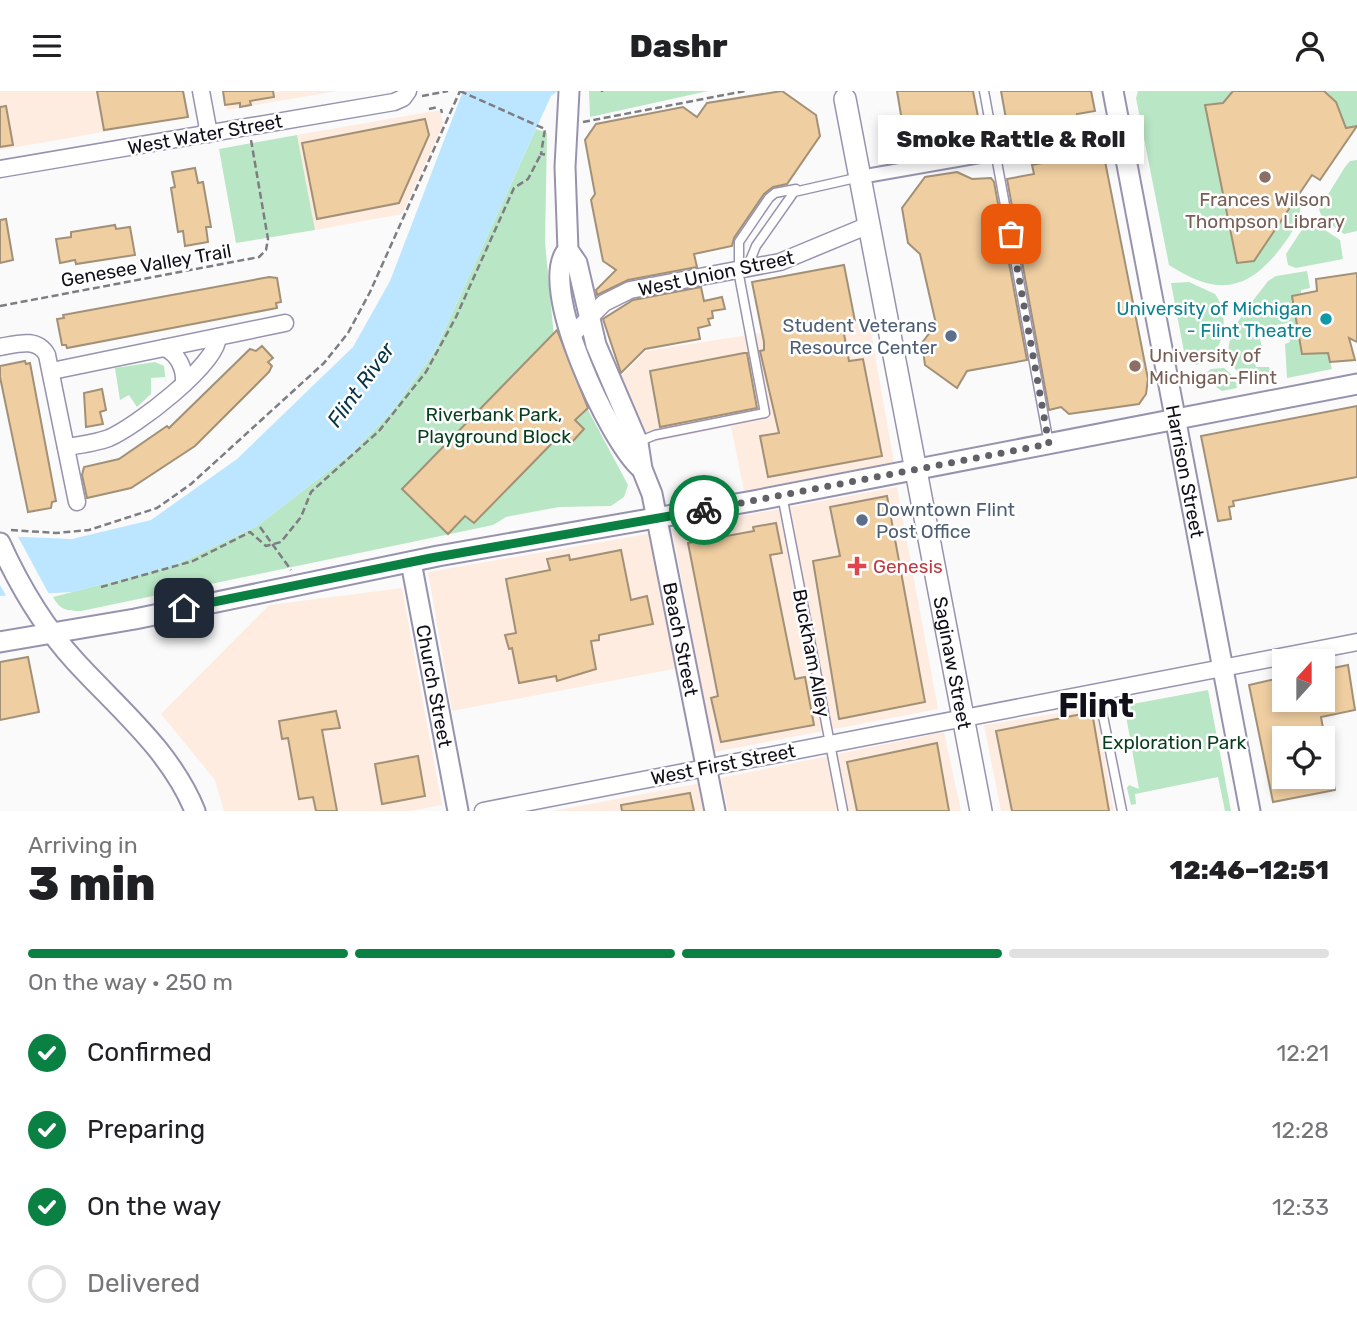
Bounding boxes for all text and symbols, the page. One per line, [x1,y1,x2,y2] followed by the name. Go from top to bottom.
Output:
[28,27,66,65] icon: menu
[630,27,727,65] text: Dashr
[1291,27,1329,65] icon: person
[126,109,285,159] street label: West Water Street
[878,115,1144,164] callout: Smoke Rattle & Roll
[897,125,1125,153] text: Smoke Rattle & Roll
[1257,169,1273,185] marker: Frances Wilson Thompson Library
[1185,188,1345,233] place label: Frances Wilson Thompson Library
[981,204,1041,264] pin
[992,215,1030,253] icon: bag
[59,239,233,292] street label: Genesee Valley Trail
[636,246,797,301] street label: West Union Street
[1116,297,1312,342] place label: University of Michigan - Flint Theatre
[1318,311,1334,327] marker: University of Michigan - Flint Theatre
[783,314,938,359] place label: Student Veterans Resource Center
[943,328,959,344] marker: Student Veterans Resource Center
[322,337,400,432] water label: Flint River
[1149,344,1277,389] place label: University of Michigan-Flint
[1127,358,1143,374] marker: University of Michigan-Flint
[417,403,571,448] park label: Riverbank Park, Playground Block
[1161,403,1209,540] street label: Harrison Street
[669,475,739,545] courier
[685,491,723,529] icon: bike
[876,498,1016,543] place label: Downtown Flint Post Office
[854,512,870,528] marker: Downtown Flint Post Office
[873,555,943,578] place label: Genesis
[847,556,867,576] marker: Genesis
[154,578,214,638] pin
[658,580,703,699] street label: Beach Street
[788,587,835,719] street label: Buckham Alley
[165,589,203,627] icon: home
[928,595,976,732] street label: Saginaw Street
[411,623,457,750] street label: Church Street
[1272,649,1335,712] north arrow
[1272,649,1335,789] map controls
[1058,686,1134,725] district label: Flint
[1272,726,1335,789] button: locate
[1102,731,1247,754] park label: Exploration Park
[649,739,798,790] street label: West First Street
[28,831,138,859] text: Arriving in
[1169,855,1329,886] text: 12:46–12:51
[28,857,156,912] text: 3 min
[28,968,233,996] text: On the way · 250 m
[28,1034,66,1072] icon: check
[87,1037,212,1068] text: Confirmed
[1276,1039,1329,1067] text: 12:21
[28,1111,66,1149] icon: check
[87,1114,205,1145] text: Preparing
[1272,1116,1329,1144] text: 12:28
[28,1188,66,1226] icon: check
[87,1191,221,1222] text: On the way
[1272,1193,1329,1221] text: 12:33
[87,1268,200,1299] text: Delivered

